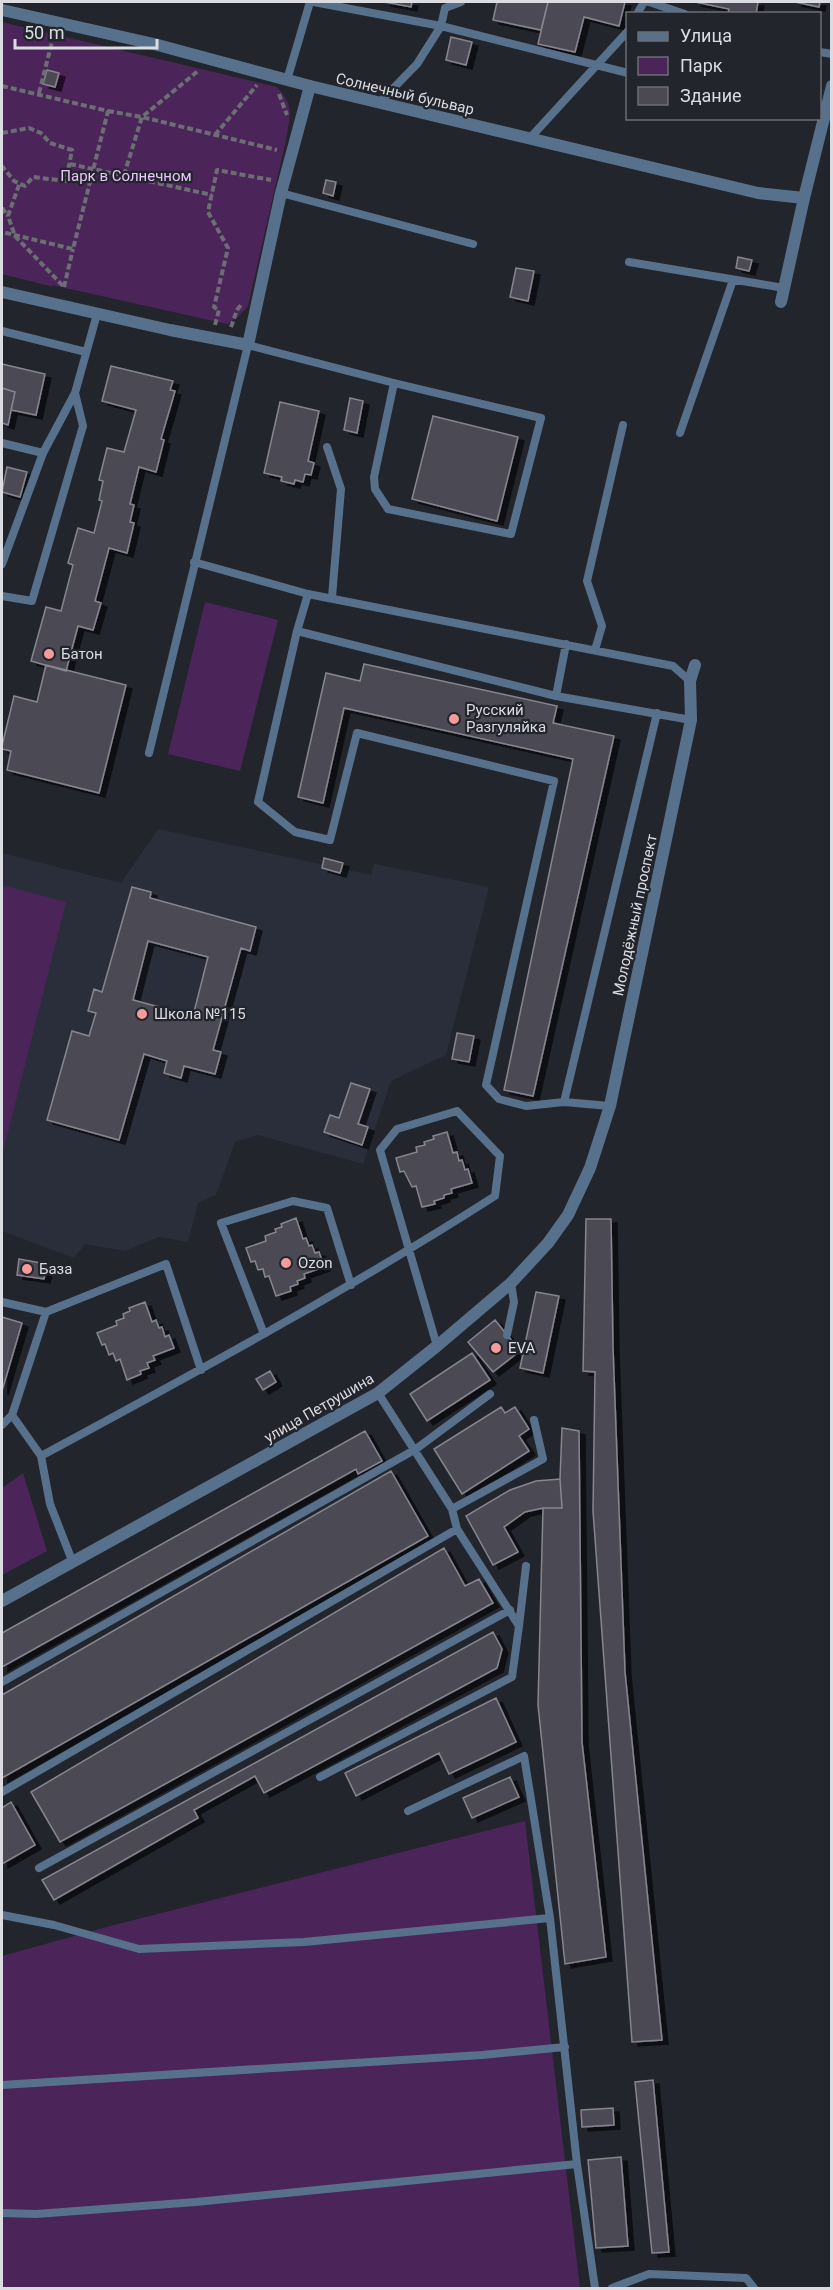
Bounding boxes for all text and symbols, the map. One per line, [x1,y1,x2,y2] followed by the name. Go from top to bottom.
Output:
[15,12,158,50] scale bar
[626,12,821,120] legend
[24,22,64,43] text: 50 m
[680,25,732,46] text: Улица
[680,55,723,76] text: Парк
[334,69,476,119] street label: Солнечный бульвар
[680,85,742,106] text: Здание
[60,167,192,185] park label: Парк в Солнечном
[61,645,103,663] place label: Батон
[42,647,56,661] marker: Батон
[466,701,546,736] place label: Русский Разгуляйка
[447,712,461,726] marker: Русский Разгуляйка
[609,833,661,997] street label: Молодёжный проспект
[154,1005,246,1023] place label: Школа №115
[135,1007,149,1021] marker: Школа №115
[298,1254,332,1272] place label: Ozon
[279,1256,293,1270] marker: Ozon
[39,1260,72,1278] place label: База
[20,1262,34,1276] marker: База
[508,1339,536,1357] place label: EVA
[489,1341,503,1355] marker: EVA
[261,1369,377,1447] street label: улица Петрушина

